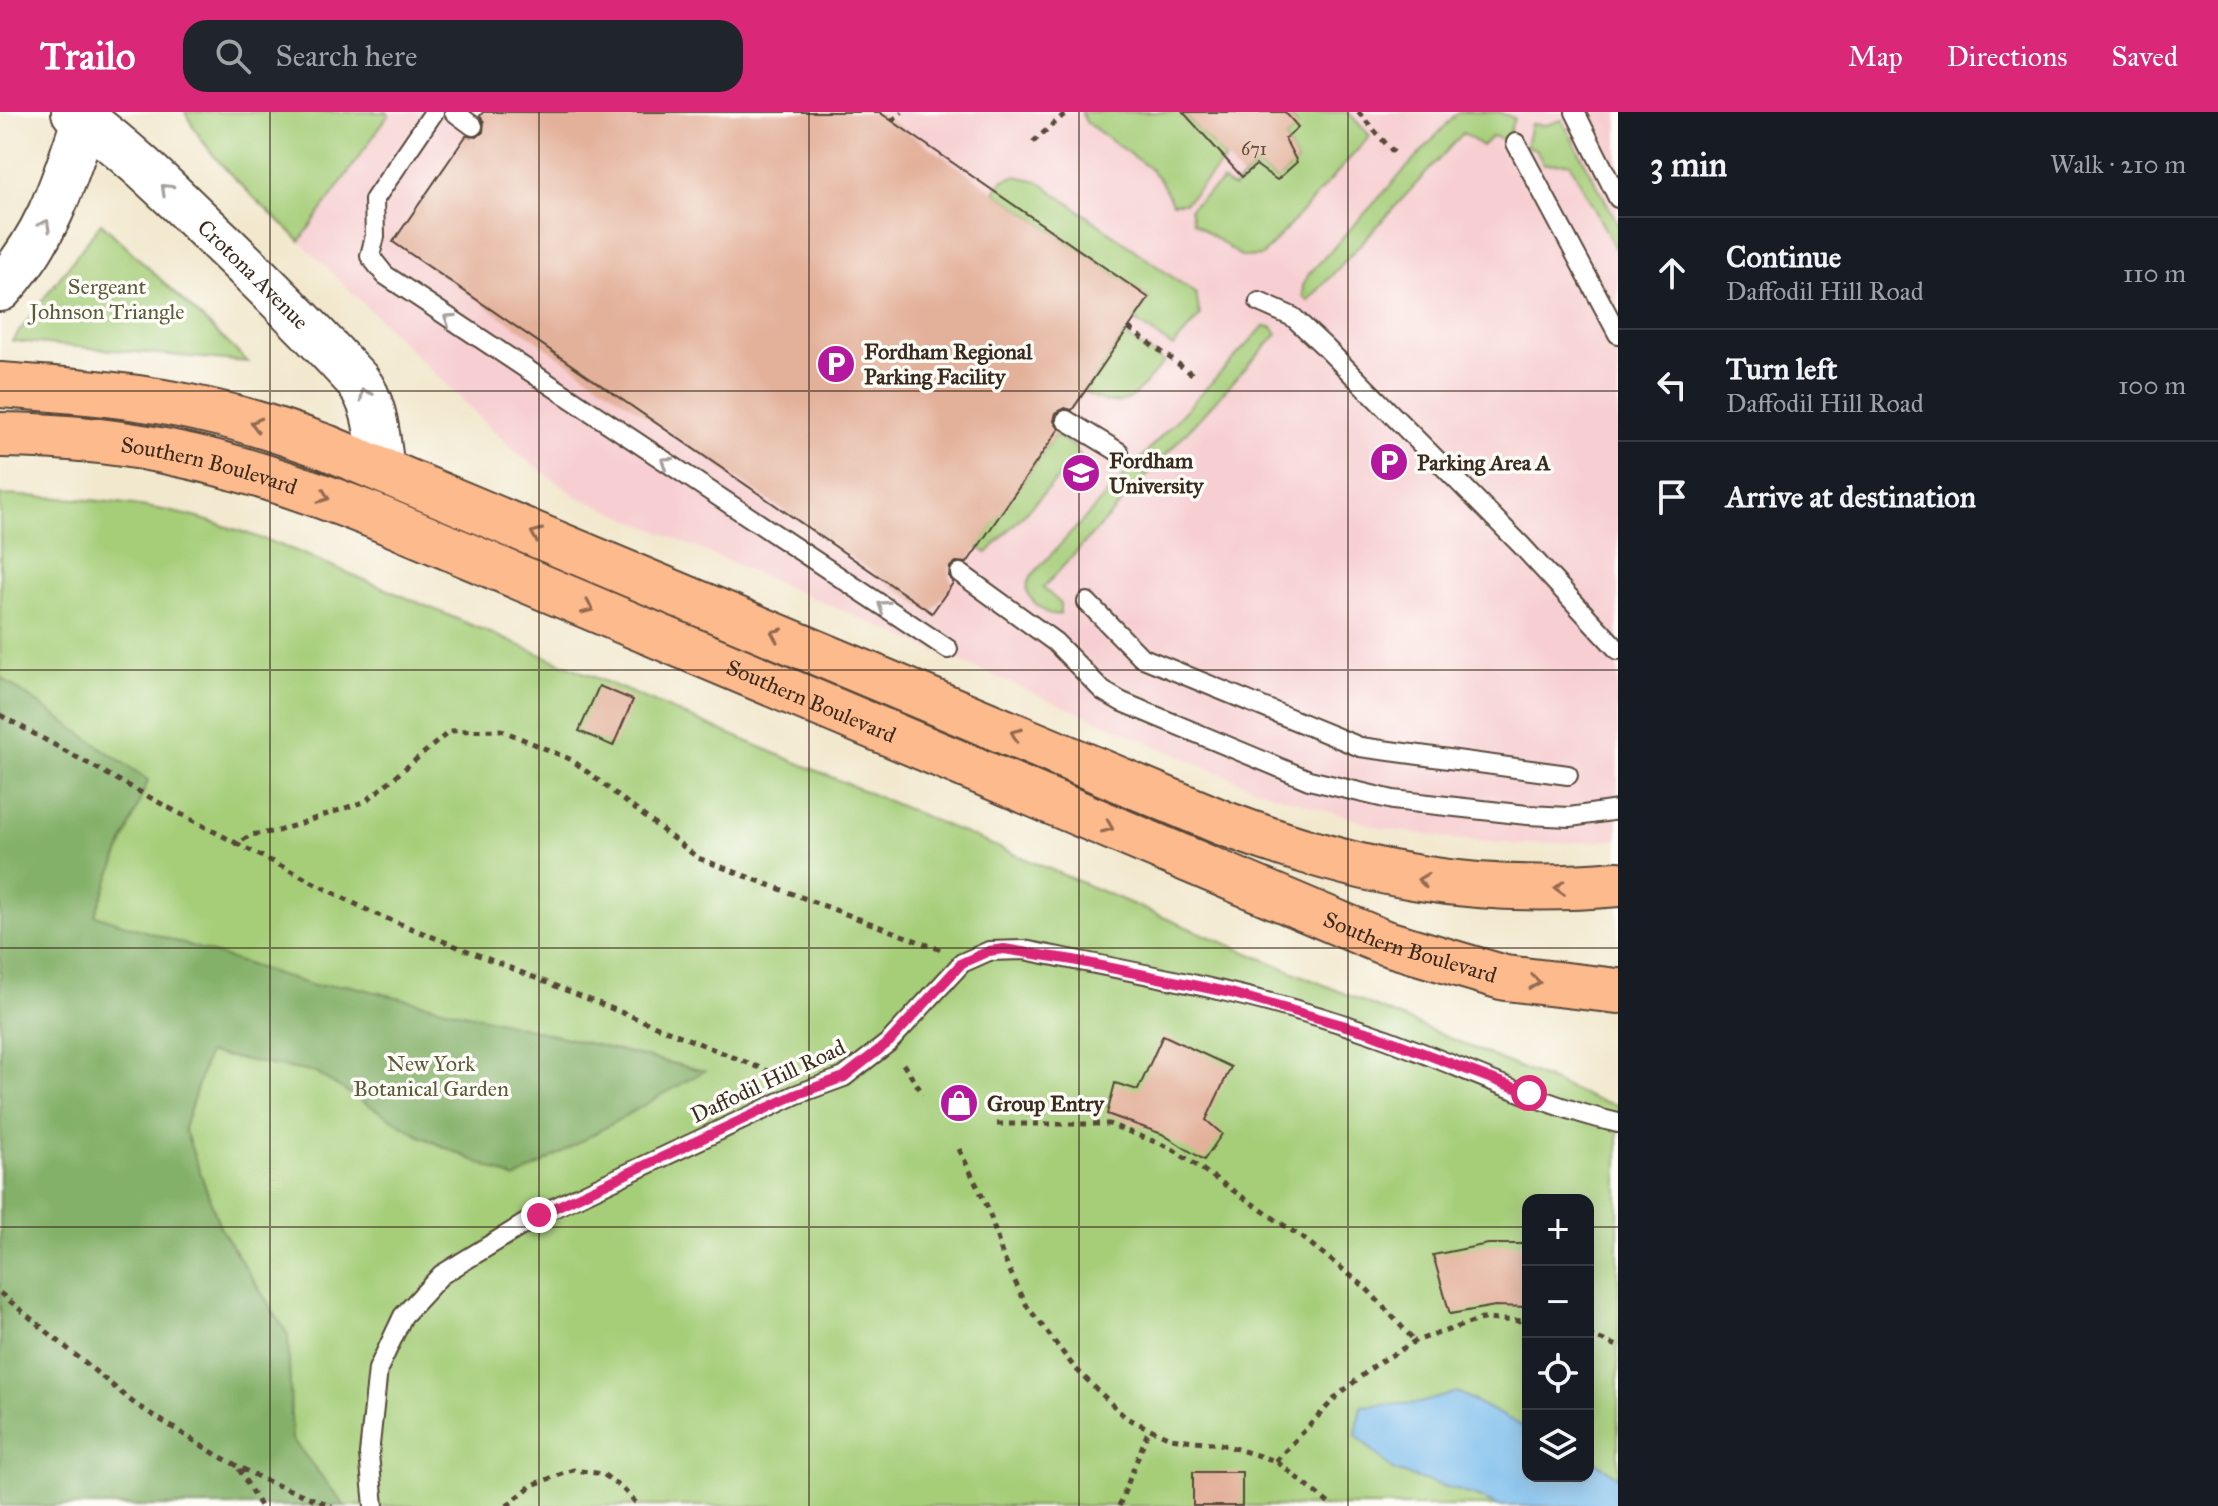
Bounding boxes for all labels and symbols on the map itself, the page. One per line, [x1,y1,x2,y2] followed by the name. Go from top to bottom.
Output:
[1241,138,1267,160] house number: 671
[161,184,175,199] one-way arrow
[192,213,315,335] street label: Crotona Avenue
[35,220,51,234] one-way arrow
[28,273,184,325] park label: Sergeant Johnson Triangle
[444,313,458,328] one-way arrow
[864,338,1033,390] place label: Fordham Regional Parking Facility
[815,343,857,385] parking icon: Fordham Regional Parking Facility
[360,388,375,402] one-way arrow
[250,416,264,433] one-way arrow
[119,430,301,500] street label: Southern Boulevard
[1368,441,1410,483] parking icon: Parking Area A
[1109,447,1205,499] place label: Fordham University
[1417,449,1551,476] place label: Parking Area A
[1060,452,1102,494] school or university icon: Fordham University
[661,457,675,472] one-way arrow
[316,487,330,503] one-way arrow
[530,527,544,544] one-way arrow
[580,598,594,614] one-way arrow
[877,601,892,616] one-way arrow
[770,628,784,644] one-way arrow
[723,653,900,748] street label: Southern Boulevard
[1010,728,1024,744] one-way arrow
[1100,817,1114,834] one-way arrow
[1417,872,1430,889] one-way arrow
[1553,879,1566,896] one-way arrow
[1320,905,1500,988] street label: Southern Boulevard
[1528,973,1542,990] one-way arrow
[686,1033,850,1129] street label: Daffodil Hill Road
[353,1050,509,1102] park label: New York Botanical Garden
[1511,1075,1547,1111] route start
[938,1082,980,1124] shop icon: Group Entry
[987,1090,1106,1117] place label: Group Entry
[521,1197,557,1233] route end

